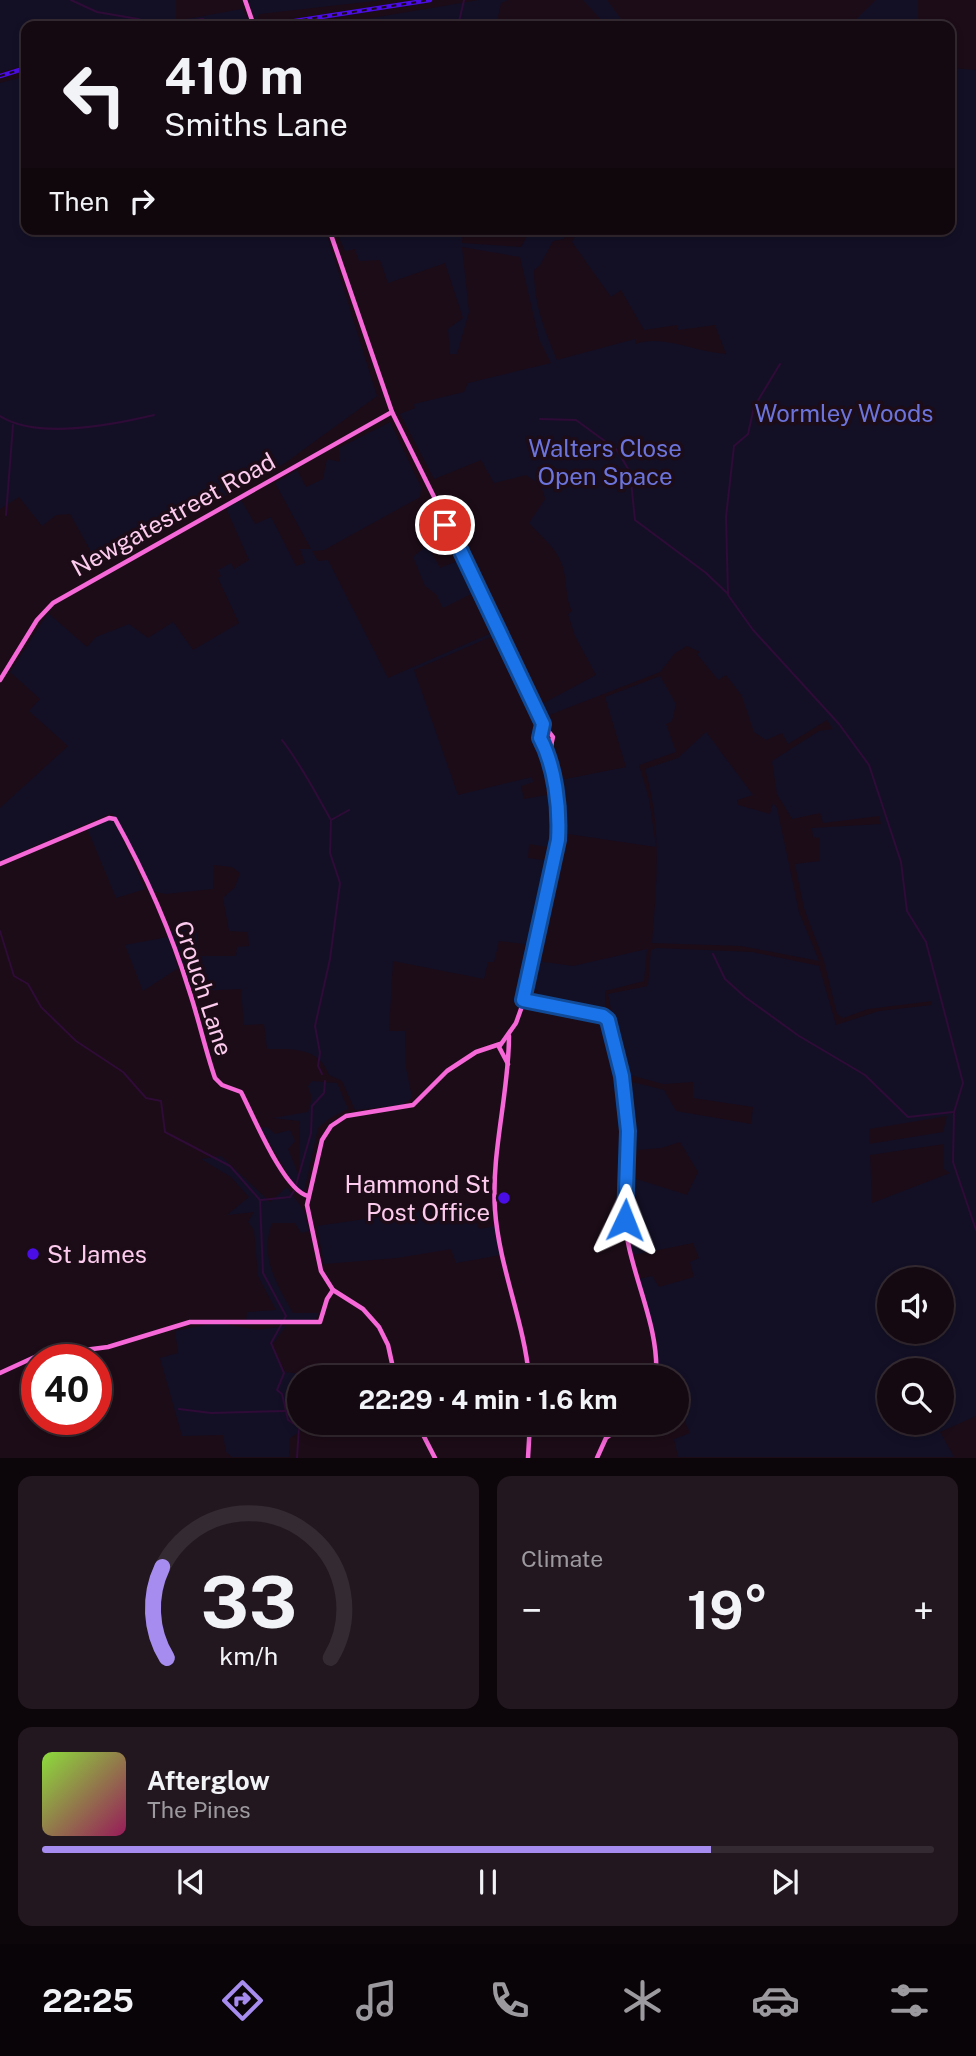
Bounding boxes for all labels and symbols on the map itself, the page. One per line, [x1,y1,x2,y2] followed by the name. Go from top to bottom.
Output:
[754,399,934,427] park label: Wormley Woods
[528,434,682,490] park label: Walters Close Open Space
[66,446,280,582] street label: Newgatestreet Road
[415,495,475,555] pin
[169,917,239,1059] street label: Crouch Lane
[344,1170,490,1226] place label: Hammond St Post Office
[588,1183,662,1257] position arrow
[496,1190,512,1206] marker: Hammond St Post Office
[47,1240,147,1268] place label: St James
[25,1246,41,1262] marker: St James
[21,1344,112,1435] speed limit sign: 40

